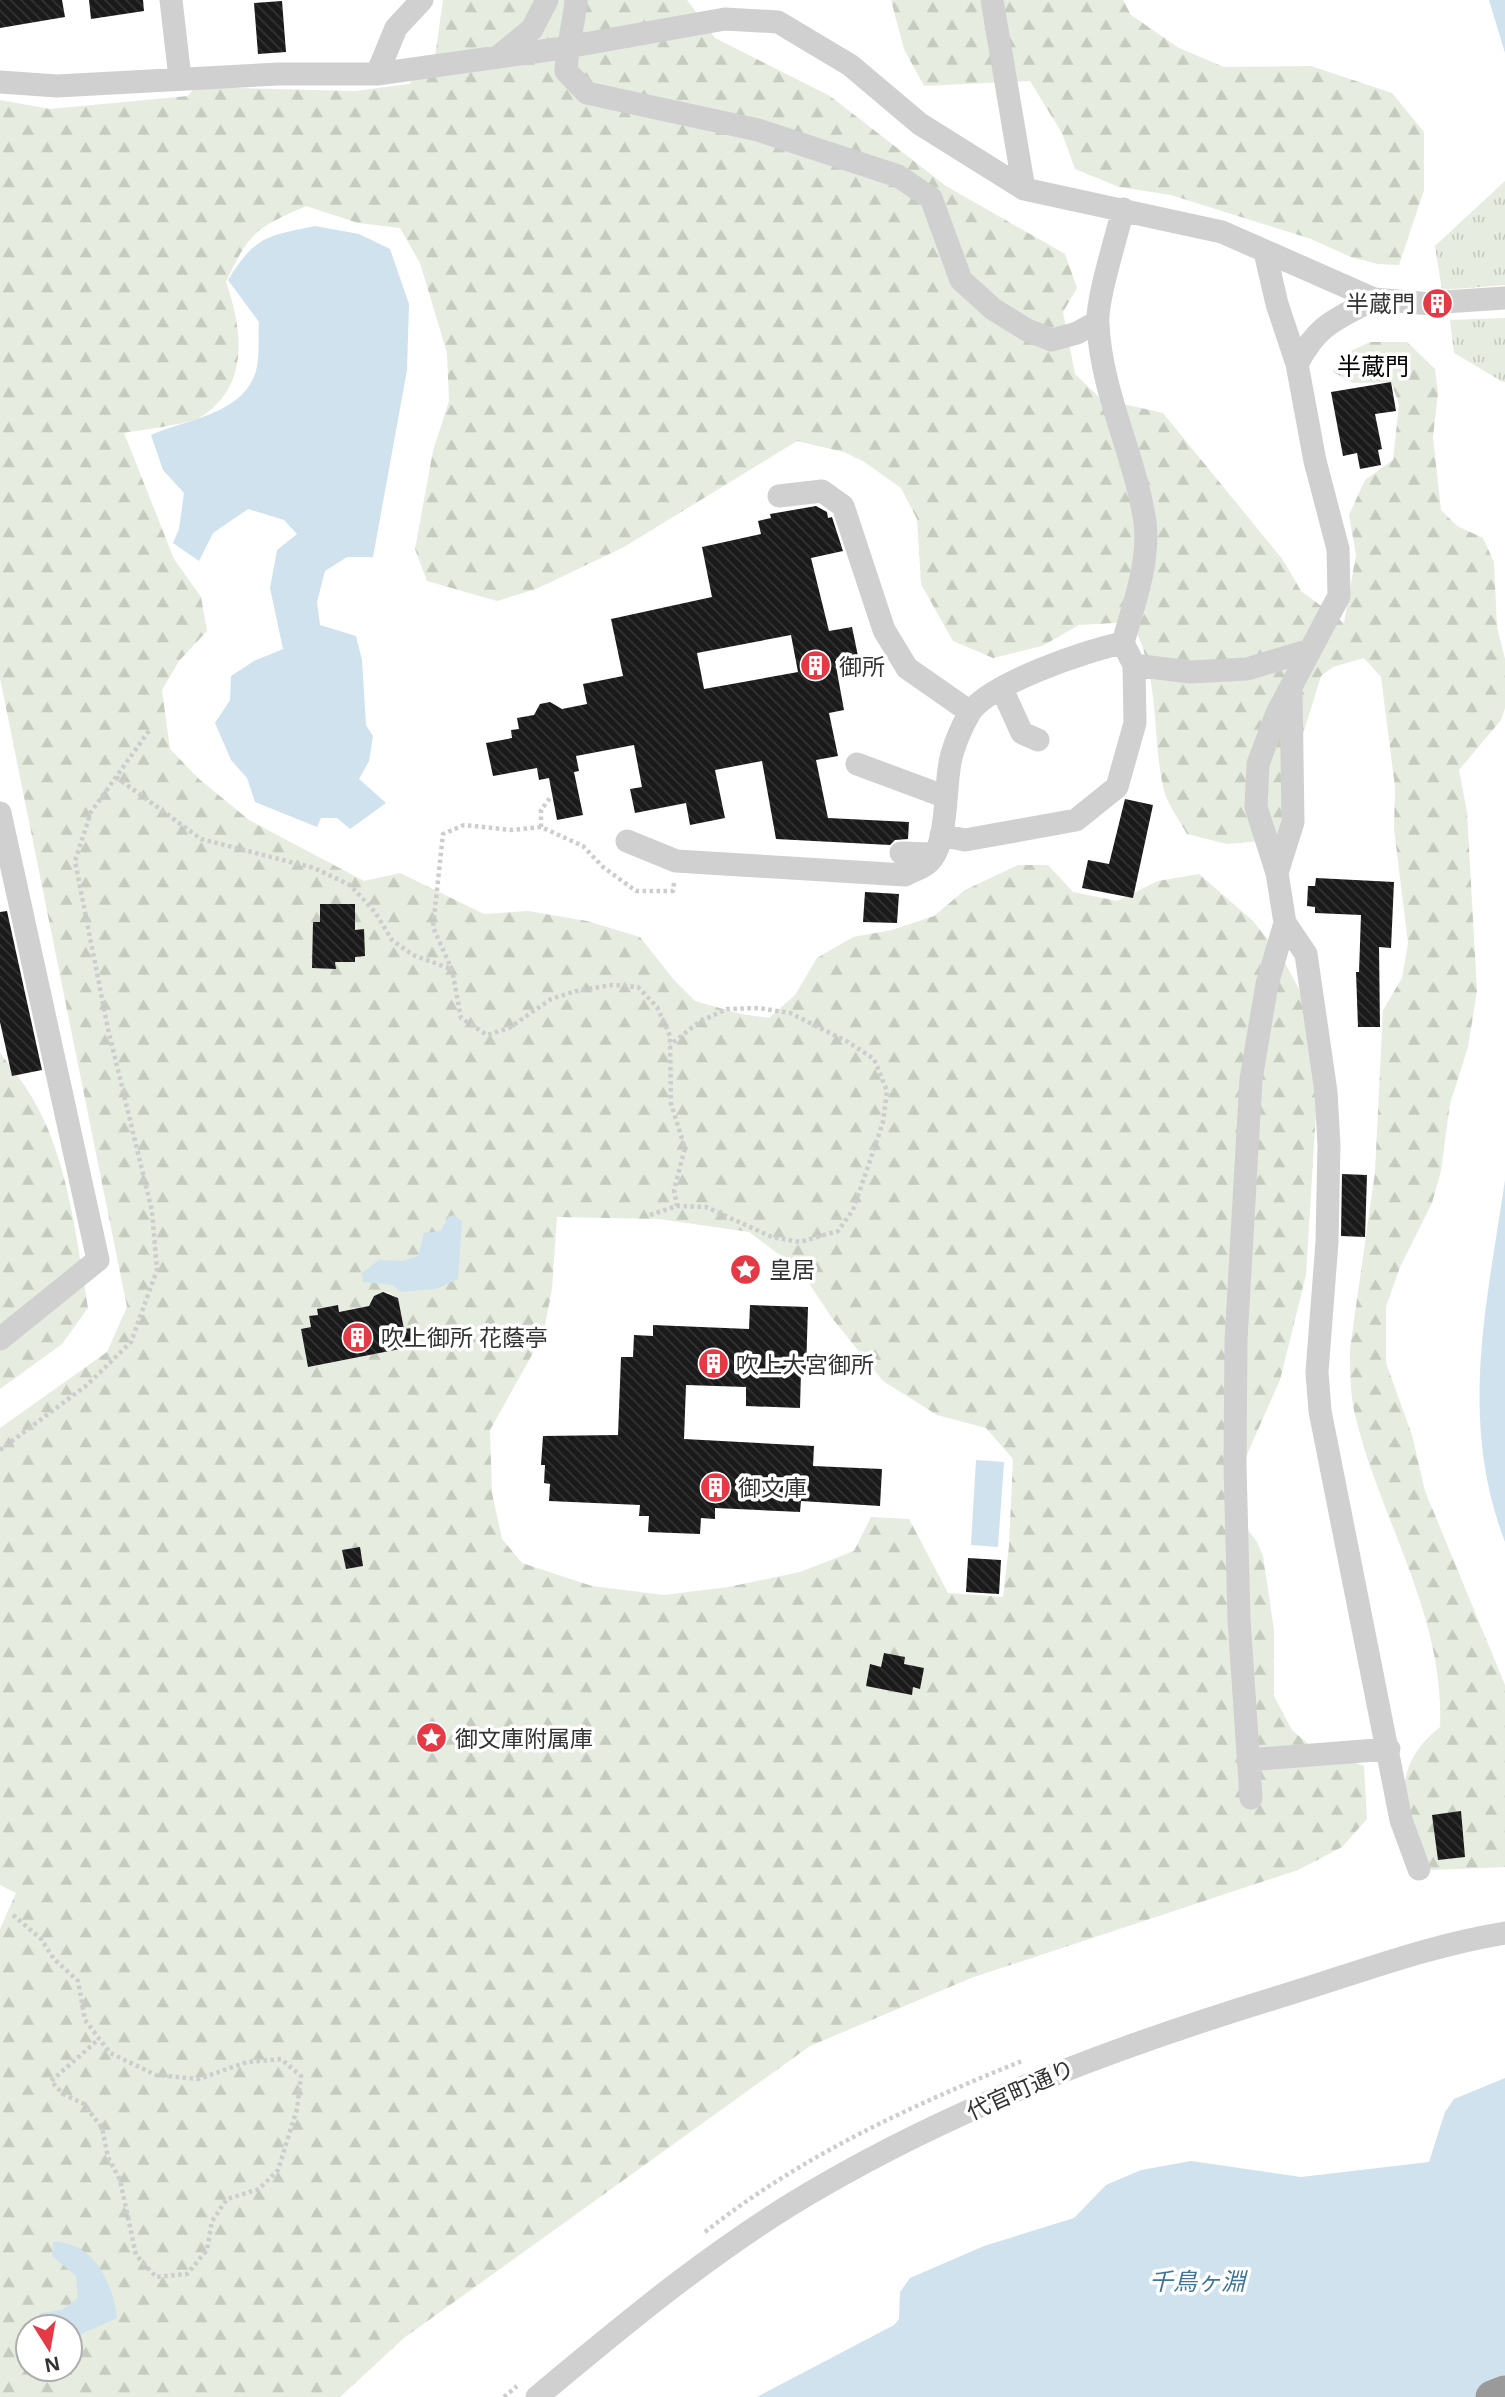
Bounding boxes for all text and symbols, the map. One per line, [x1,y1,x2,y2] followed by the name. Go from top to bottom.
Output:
[1421,286,1455,320] building icon: 半蔵門
[1346,287,1415,319] place label: 半蔵門
[1337,349,1409,382] district label: 半蔵門
[799,649,833,683] building icon: 御所
[839,650,885,682] place label: 御所
[729,1252,763,1286] place icon: 皇居
[769,1253,815,1285] place label: 皇居
[341,1320,375,1354] building icon: 吹上御所 花蔭亭
[381,1321,548,1353] place label: 吹上御所 花蔭亭
[696,1347,730,1381] building icon: 吹上大宮御所
[736,1348,874,1380] place label: 吹上大宮御所
[698,1470,732,1504] building icon: 御文庫
[738,1471,807,1503] place label: 御文庫
[415,1721,449,1755] place icon: 御文庫附属庫
[455,1722,593,1754] place label: 御文庫附属庫
[961,2051,1079,2127] street label: 代官町通り
[1149,2264,1248,2297] water label: 千鳥ヶ淵
[14,2313,84,2383] north arrow
[42,2350,62,2379] text: N

